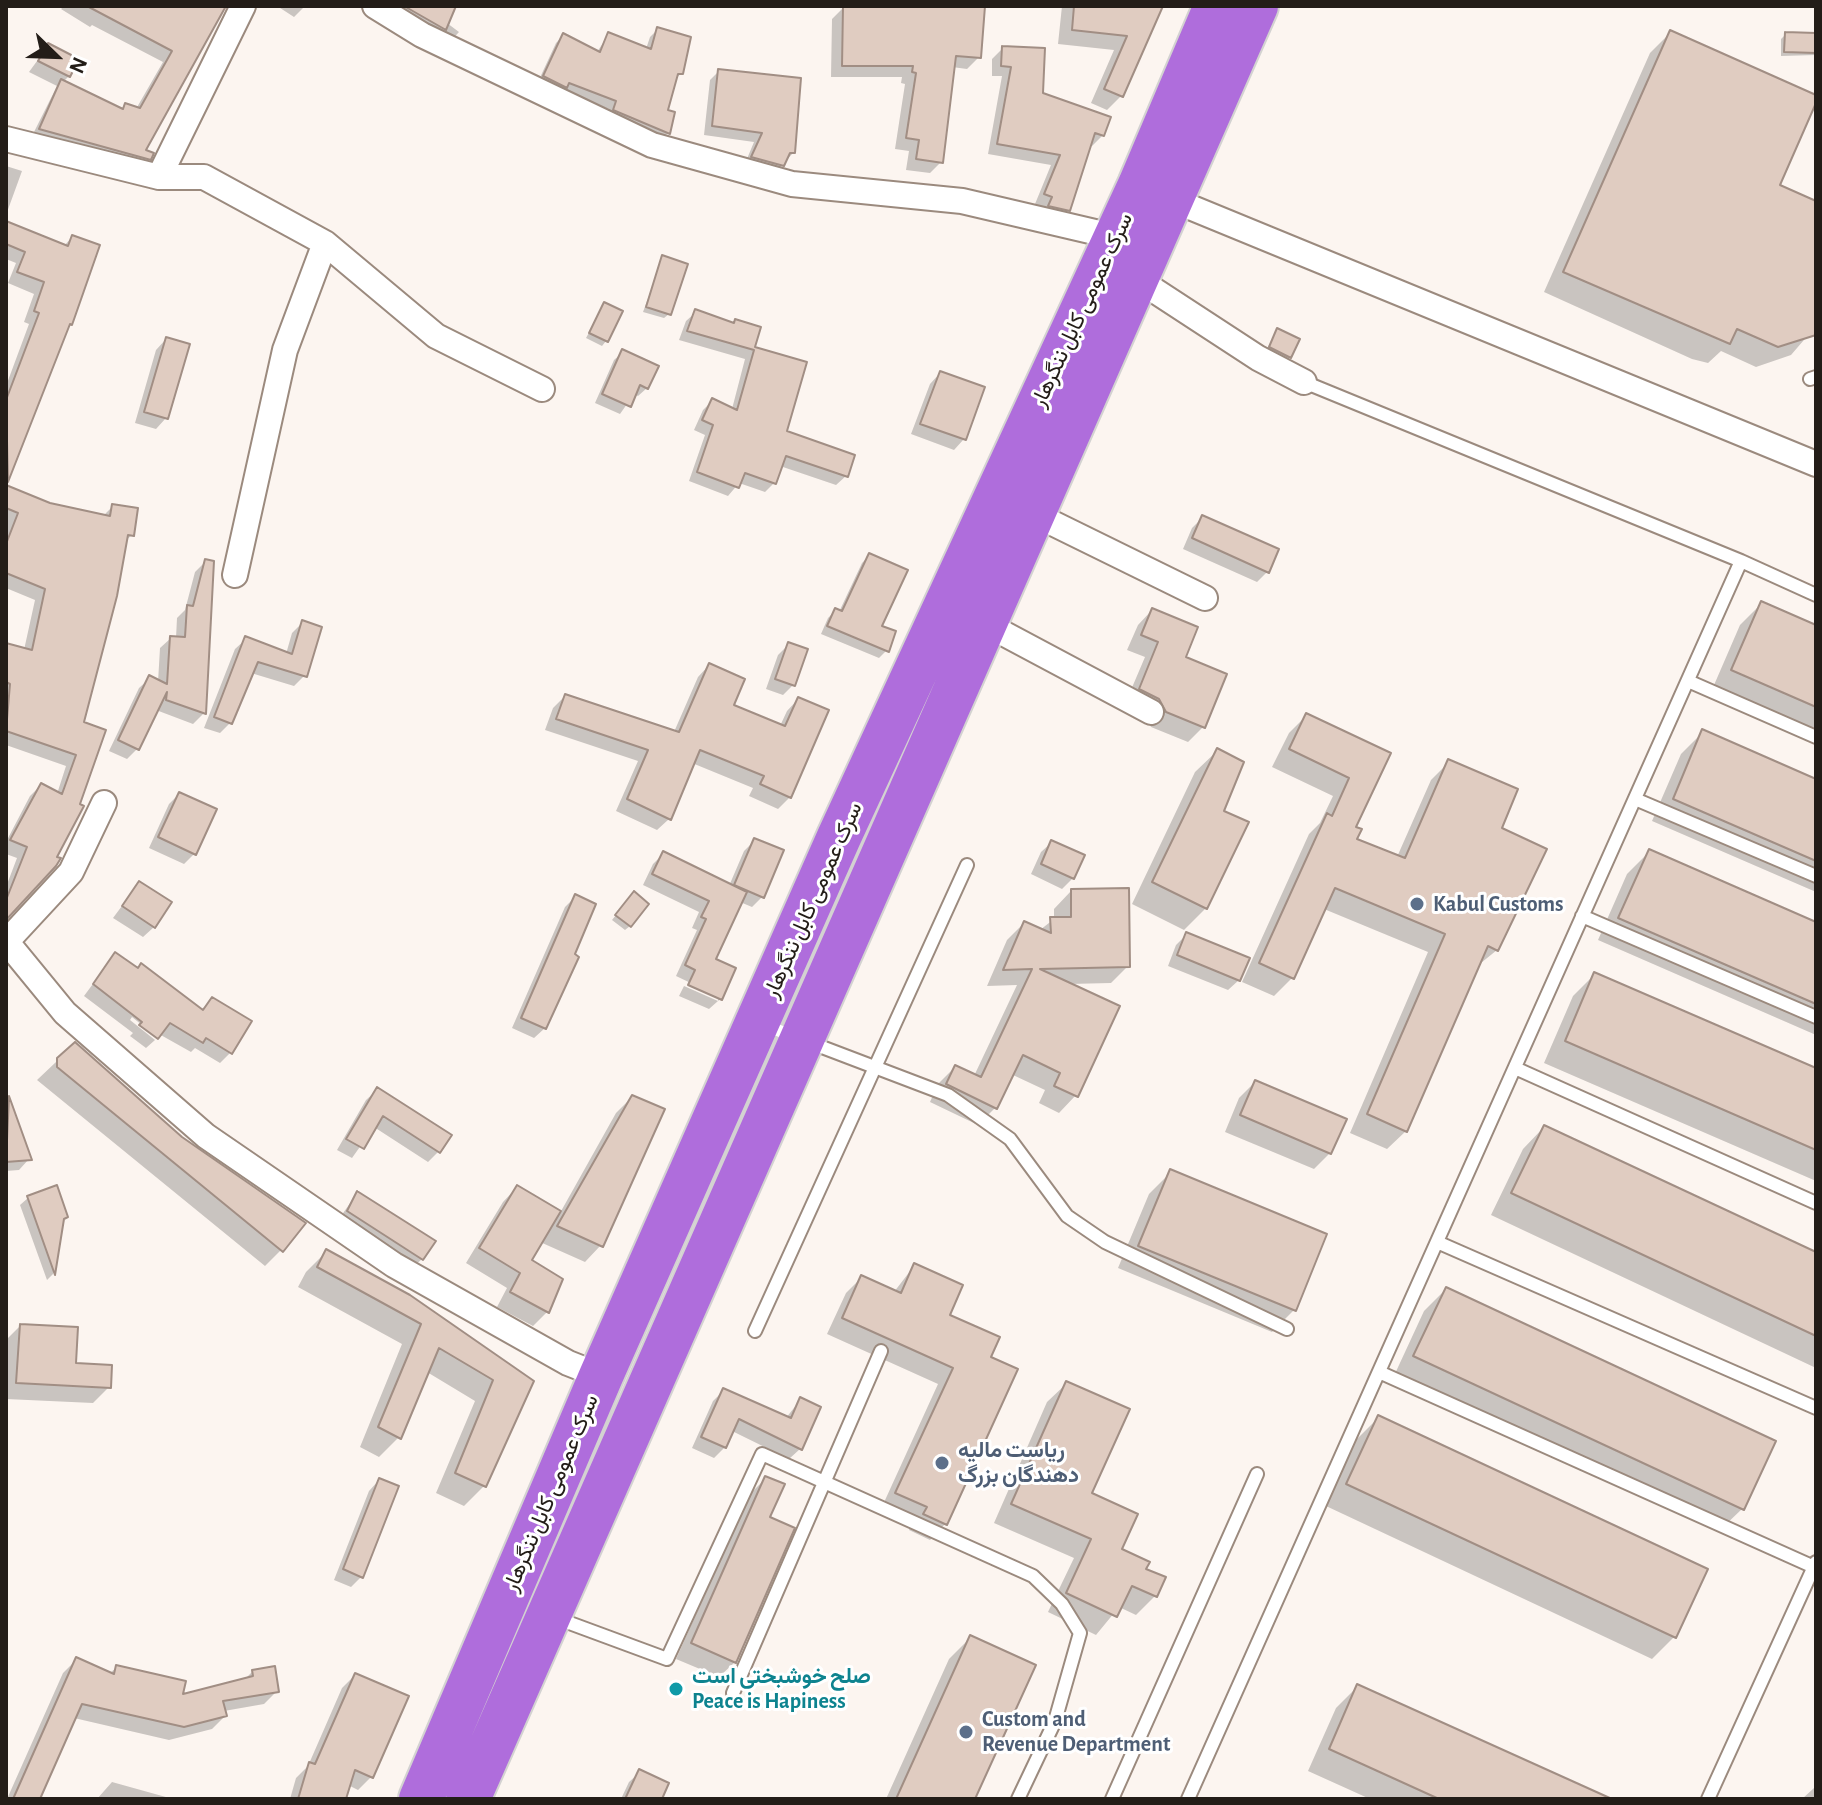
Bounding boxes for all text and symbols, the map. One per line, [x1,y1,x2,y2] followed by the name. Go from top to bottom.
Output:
[16,16,96,96] north arrow
[65,54,91,77] text: N
[1025,209,1139,411] street label: سرک عمومی کابل ننگرهار
[758,798,868,1002] street label: سرک عمومی کابل ننگرهار
[1433,891,1564,917] place label: Kabul Customs
[1408,895,1426,913] marker: Kabul Customs
[498,1391,604,1595] street label: سرک عمومی کابل ننگرهار
[958,1437,1079,1488] place label: ریاست مالیه دهندگان بزرگ
[933,1454,951,1472] marker: ریاست مالیه دهندگان بزرگ
[692,1663,871,1714] place label: صلح خوشبختی است Peace is Hapiness
[667,1680,685,1698] marker: صلح خوشبختی است Peace is Hapiness
[982,1706,1170,1758] place label: Custom and Revenue Department
[957,1723,975,1741] marker: Custom and Revenue Department

